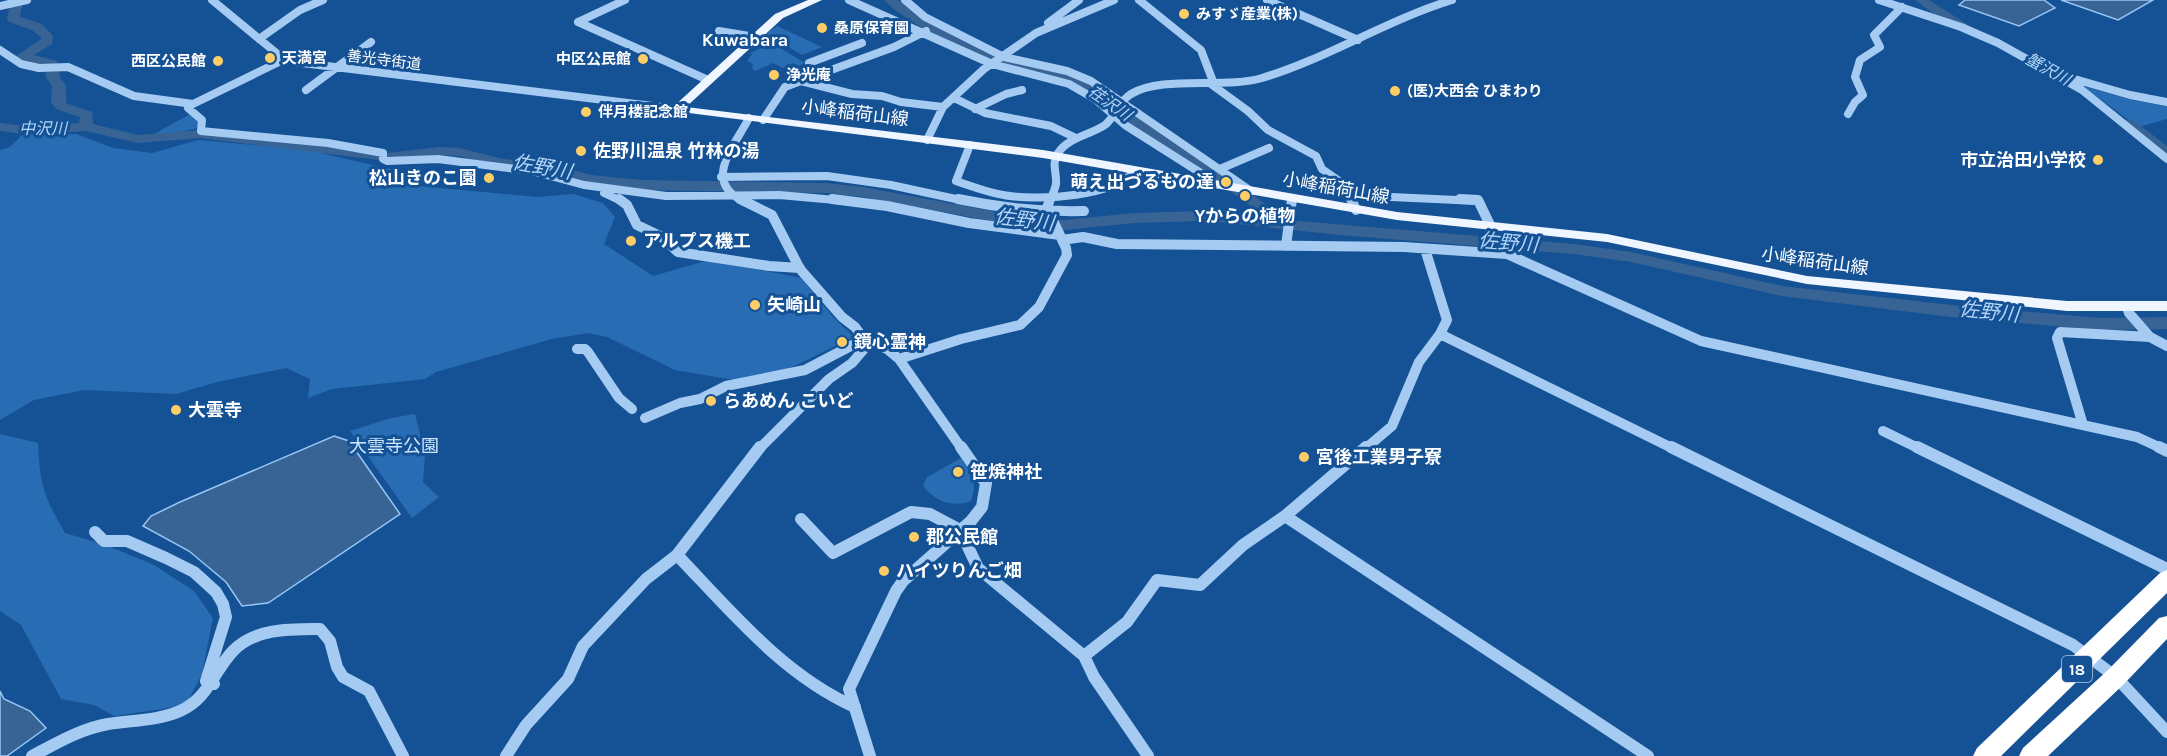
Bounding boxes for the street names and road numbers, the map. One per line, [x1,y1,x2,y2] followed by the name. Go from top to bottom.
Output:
[346,46,422,74] street label: 善光寺街道
[800,96,910,130] street label: 小峰稲荷山線
[1281,168,1391,208] street label: 小峰稲荷山線
[1760,243,1870,279] street label: 小峰稲荷山線
[2062,656,2092,682] road number: 18

